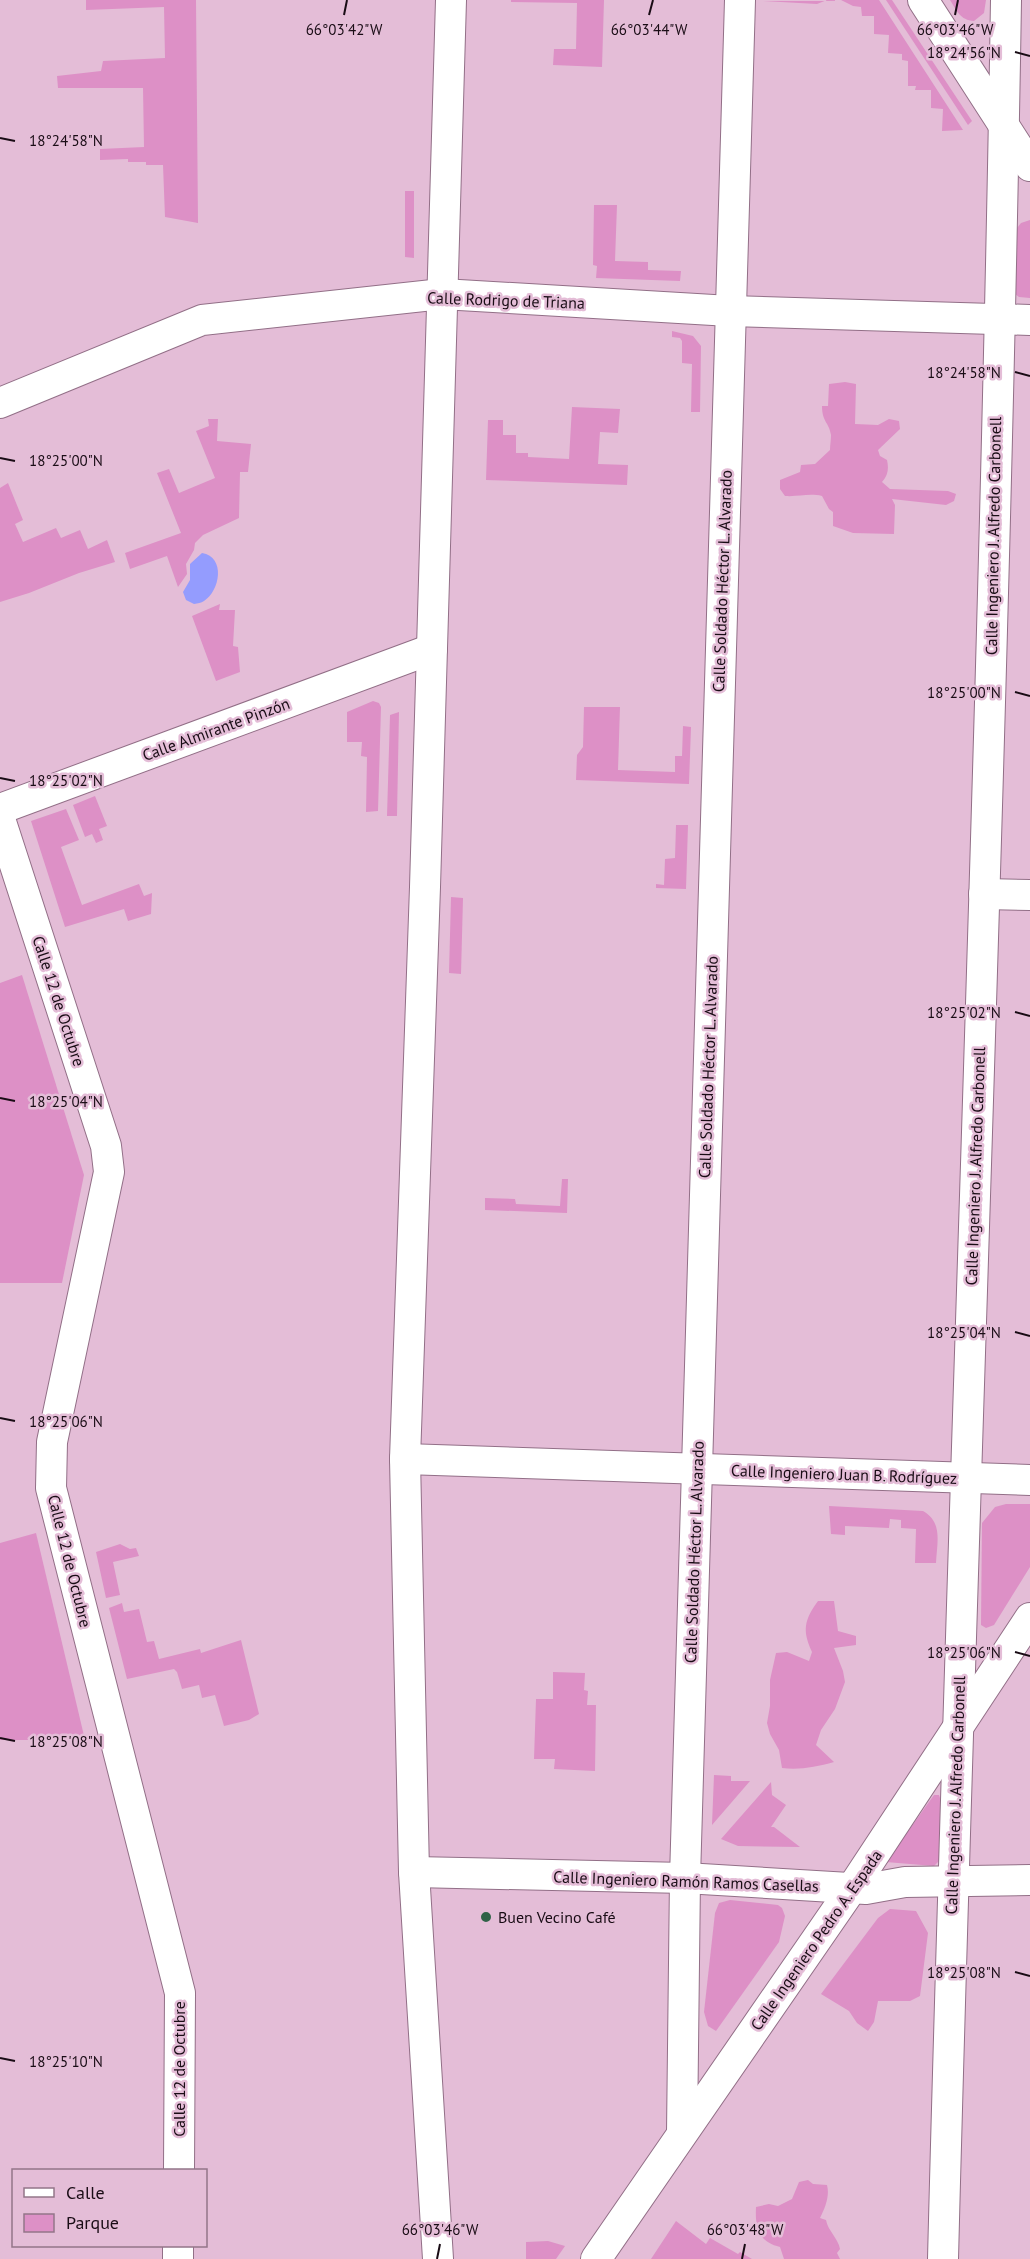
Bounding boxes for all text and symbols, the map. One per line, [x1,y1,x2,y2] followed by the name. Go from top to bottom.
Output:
[306,20,383,39] text: 66°03'42"W
[611,20,688,39] text: 66°03'44"W
[917,20,994,39] text: 66°03'46"W
[927,43,1001,62] text: 18°24'56"N
[29,131,103,150] text: 18°24'58"N
[427,287,585,313] street label: Calle Rodrigo de Triana
[927,363,1001,382] text: 18°24'58"N
[981,416,1005,655] street label: Calle Ingeniero J. Alfredo Carbonell
[29,451,103,470] text: 18°25'00"N
[708,470,736,692] street label: Calle Soldado Héctor L. Alvarado
[927,683,1001,702] text: 18°25'00"N
[140,693,292,765] street label: Calle Almirante Pinzón
[29,771,103,790] text: 18°25'02"N
[29,933,89,1069] street label: Calle 12 de Octubre
[694,956,722,1178] street label: Calle Soldado Héctor L. Alvarado
[927,1003,1001,1022] text: 18°25'02"N
[961,1046,989,1286] street label: Calle Ingeniero J. Alfredo Carbonell
[29,1092,103,1111] text: 18°25'04"N
[927,1323,1001,1342] text: 18°25'04"N
[29,1412,103,1431] text: 18°25'06"N
[680,1441,708,1663] street label: Calle Soldado Héctor L. Alvarado
[731,1460,957,1488] street label: Calle Ingeniero Juan B. Rodríguez
[44,1493,96,1629] street label: Calle 12 de Octubre
[927,1643,1001,1662] text: 18°25'06"N
[941,1675,969,1915] street label: Calle Ingeniero J. Alfredo Carbonell
[29,1732,103,1751] text: 18°25'08"N
[746,1846,886,2034] street label: Calle Ingeniero Pedro A. Espada
[553,1866,819,1896] street label: Calle Ingeniero Ramón Ramos Casellas
[498,1907,616,1927] place label: Buen Vecino Café
[479,1910,493,1924] marker: Buen Vecino Café
[927,1963,1001,1982] text: 18°25'08"N
[169,2001,189,2137] street label: Calle 12 de Octubre
[29,2052,103,2071] text: 18°25'10"N
[12,2169,207,2247] legend
[66,2181,105,2204] text: Calle
[66,2211,119,2234] text: Parque
[402,2220,479,2239] text: 66°03'46"W
[707,2220,784,2239] text: 66°03'48"W

